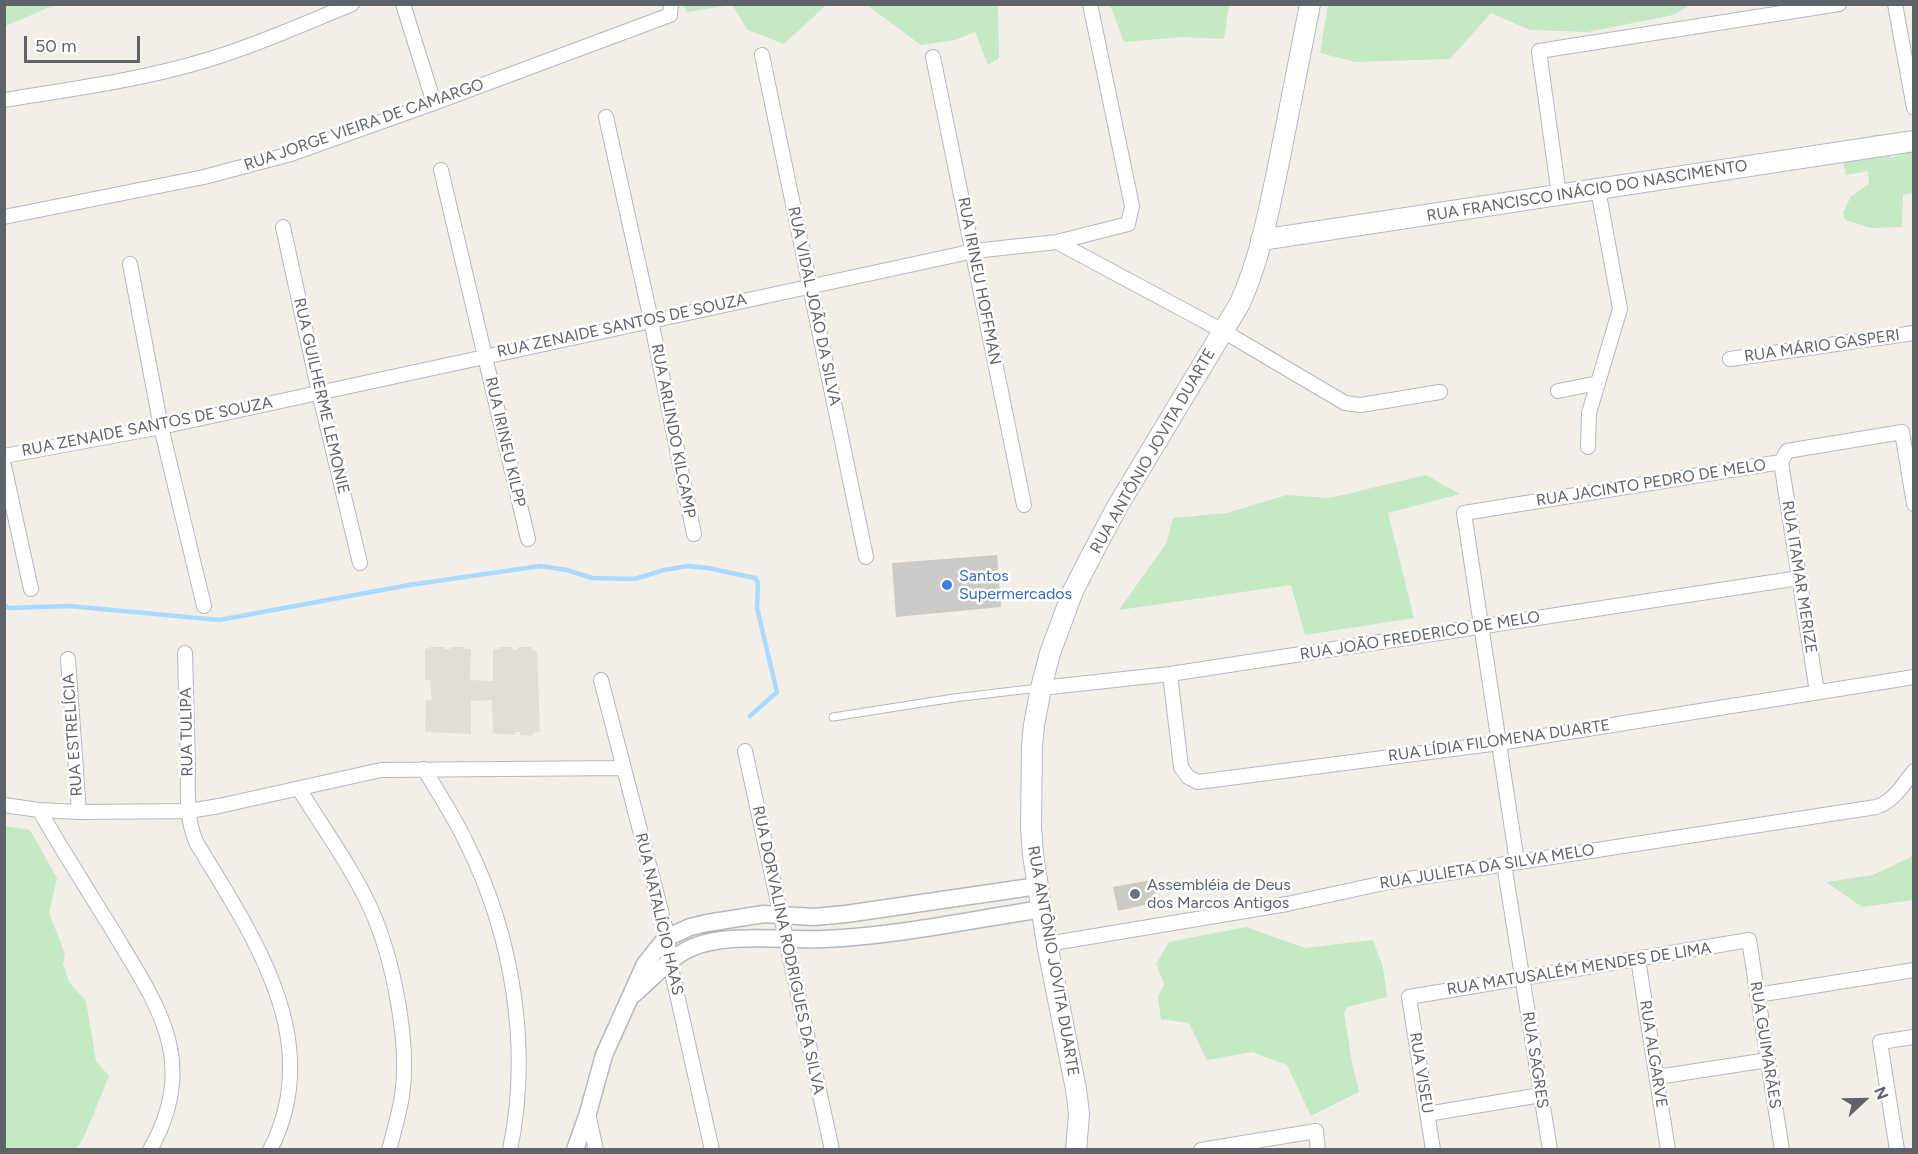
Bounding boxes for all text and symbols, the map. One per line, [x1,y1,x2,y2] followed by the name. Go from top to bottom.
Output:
[27,24,142,62] scale bar
[35,35,77,57] text: 50 m
[242,75,486,175] street label: RUA JORGE VIEIRA DE CAMARGO
[1425,156,1749,226] street label: RUA FRANCISCO INÁCIO DO NASCIMENTO
[953,195,1005,367] street label: RUA IRINEU HOFFMAN
[784,205,844,407] street label: RUA VIDAL JOÃO DA SILVA
[495,290,749,362] street label: RUA ZENAIDE SANTOS DE SOUZA
[289,296,353,496] street label: RUA GUILHERME LEMONIE
[1743,326,1901,366] street label: RUA MÁRIO GASPERI
[647,342,699,520] street label: RUA ARLINDO KILCAMP
[1086,345,1220,557] street label: RUA ANTÔNIO JOVITA DUARTE
[481,375,529,509] street label: RUA IRINEU KILPP
[20,393,274,461] street label: RUA ZENAIDE SANTOS DE SOUZA
[1535,455,1767,511] street label: RUA JACINTO PEDRO DE MELO
[1777,499,1821,655] street label: RUA ITAMAR MERIZE
[959,566,1072,604] place label: Santos Supermercados
[940,578,954,592] marker: Santos Supermercados
[1299,608,1541,664] street label: RUA JOÃO FREDERICO DE MELO
[59,673,87,797] street label: RUA ESTRELÍCIA
[177,687,197,777] street label: RUA TULIPA
[1387,716,1611,766] street label: RUA LÍDIA FILOMENA DUARTE
[748,804,828,1096] street label: RUA DORVALINA RODRIGUES DA SILVA
[631,831,687,997] street label: RUA NATALÍCIO HAAS
[1378,841,1596,893] street label: RUA JULIETA DA SILVA MELO
[1023,844,1083,1078] street label: RUA ANTÔNIO JOVITA DUARTE
[1147,875,1291,913] place label: Assembléia de Deus dos Marcos Antigos
[1128,887,1142,901] marker: Assembléia de Deus dos Marcos Antigos
[1445,939,1713,999] street label: RUA MATUSALÉM MENDES DE LIMA
[1745,980,1785,1110] street label: RUA GUIMARÃES
[1635,999,1671,1109] street label: RUA ALGARVE
[1518,1010,1552,1110] street label: RUA SAGRES
[1405,1031,1437,1115] street label: RUA VISEU
[1834,1070,1894,1130] north arrow
[1870,1084,1892,1102] text: N

